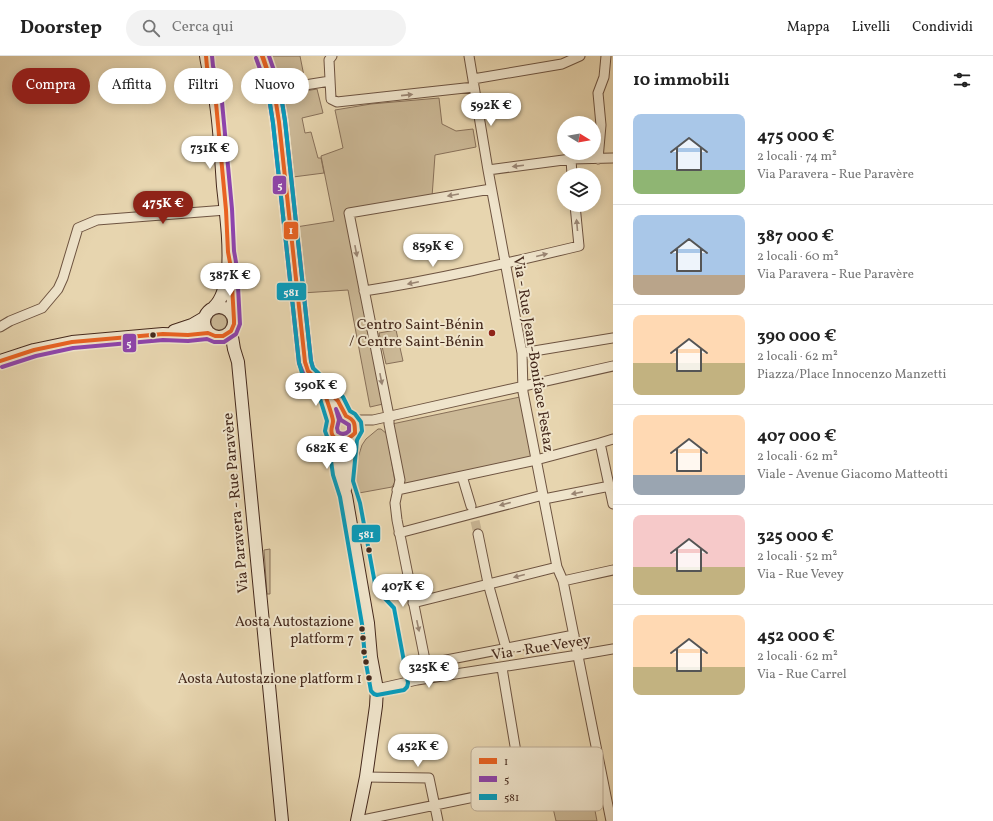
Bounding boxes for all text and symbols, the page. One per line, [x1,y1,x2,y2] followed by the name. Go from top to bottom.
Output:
[126,10,406,46] search box
[20,15,102,41] text: Doorstep
[140,17,162,39] icon: search
[172,17,234,38] text: Cerca qui
[787,18,830,37] text: Mappa
[852,18,890,37] text: Livelli
[912,18,973,37] text: Condividi
[12,68,90,104] chip: Compra
[98,68,166,104] chip: Affitta
[174,68,233,104] chip: Filtri
[241,68,309,104] chip: Nuovo
[633,69,730,92] text: 10 immobili
[951,69,973,91] icon: filters
[401,91,413,98] one-way arrow
[458,93,524,127] pin: 592K €
[470,97,512,115] text: 592K €
[557,116,601,160] north arrow
[557,116,601,212] map controls
[757,125,835,148] text: 475 000 €
[665,130,713,178] icon: home
[177,136,243,170] pin: 731K €
[190,140,230,158] text: 731K €
[757,148,837,166] text: 2 locali · 74 m²
[512,163,524,169] one-way arrow
[757,166,914,184] text: Via Paravera - Rue Paravère
[557,168,601,212] button: layers
[272,175,287,195] line badge: 5
[277,179,283,194] text: 5
[130,191,196,225] pin: 475K €
[447,192,459,198] one-way arrow
[142,195,184,213] text: 475K €
[573,219,580,231] one-way arrow
[283,221,299,240] line badge: 1
[289,224,293,239] text: 1
[757,225,834,248] text: 387 000 €
[665,231,713,279] icon: home
[400,234,466,268] pin: 859K €
[412,238,454,256] text: 859K €
[354,245,360,258] one-way arrow
[757,248,839,266] text: 2 locali · 60 m²
[536,252,548,258] one-way arrow
[507,255,558,454] street label: Via - Rue Jean-Boniface Festaz
[197,263,263,297] pin: 387K €
[757,266,914,284] text: Via Paravera - Rue Paravère
[209,267,251,285] text: 387K €
[406,280,419,286] one-way arrow
[276,282,307,301] line badge: 581
[283,286,299,301] text: 581
[349,315,484,353] place label: Centro Saint-Bénin / Centre Saint-Bénin
[757,325,837,348] text: 390 000 €
[487,328,497,338] marker: Centro Saint-Bénin / Centre Saint-Bénin
[148,330,158,340] unlabelled marker
[665,331,713,379] icon: home
[122,333,137,353] line badge: 5
[126,337,132,352] text: 5
[757,348,838,366] text: 2 locali · 62 m²
[757,366,946,384] text: Piazza/Place Innocenzo Manzetti
[283,373,349,407] pin: 390K €
[379,373,385,385] one-way arrow
[294,377,338,395] text: 390K €
[218,412,255,594] street label: Via Paravera - Rue Paravère
[757,425,837,448] text: 407 000 €
[665,431,713,479] icon: home
[294,436,360,470] pin: 682K €
[306,440,348,458] text: 682K €
[757,448,838,466] text: 2 locali · 62 m²
[757,466,948,484] text: Viale - Avenue Giacomo Matteotti
[571,490,583,496] one-way arrow
[499,502,511,508] one-way arrow
[351,524,381,543] line badge: 581
[757,525,834,548] text: 325 000 €
[358,528,374,543] text: 581
[665,531,713,579] icon: home
[364,545,374,555] unlabelled marker
[757,548,837,566] text: 2 locali · 52 m²
[757,566,844,584] text: Via - Rue Vevey
[513,573,525,579] one-way arrow
[370,574,436,608] pin: 407K €
[381,578,425,596] text: 407K €
[235,613,354,649] place label: Aosta Autostazione platform 7
[415,620,421,632] one-way arrow
[357,624,367,634] marker: Aosta Autostazione platform 7
[757,625,835,648] text: 452 000 €
[490,630,592,667] street label: Via - Rue Vevey
[665,631,713,679] icon: home
[358,633,368,643] unlabelled marker
[359,647,369,657] unlabelled marker
[757,648,838,666] text: 2 locali · 62 m²
[396,655,462,689] pin: 325K €
[361,657,371,667] unlabelled marker
[408,659,450,677] text: 325K €
[757,666,847,684] text: Via - Rue Carrel
[178,670,362,689] place label: Aosta Autostazione platform 1
[364,673,374,683] marker: Aosta Autostazione platform 1
[385,734,451,768] pin: 452K €
[397,738,439,756] text: 452K €
[471,747,603,811] legend
[504,755,508,770] text: 1
[504,773,509,788] text: 5
[504,791,519,806] text: 581

